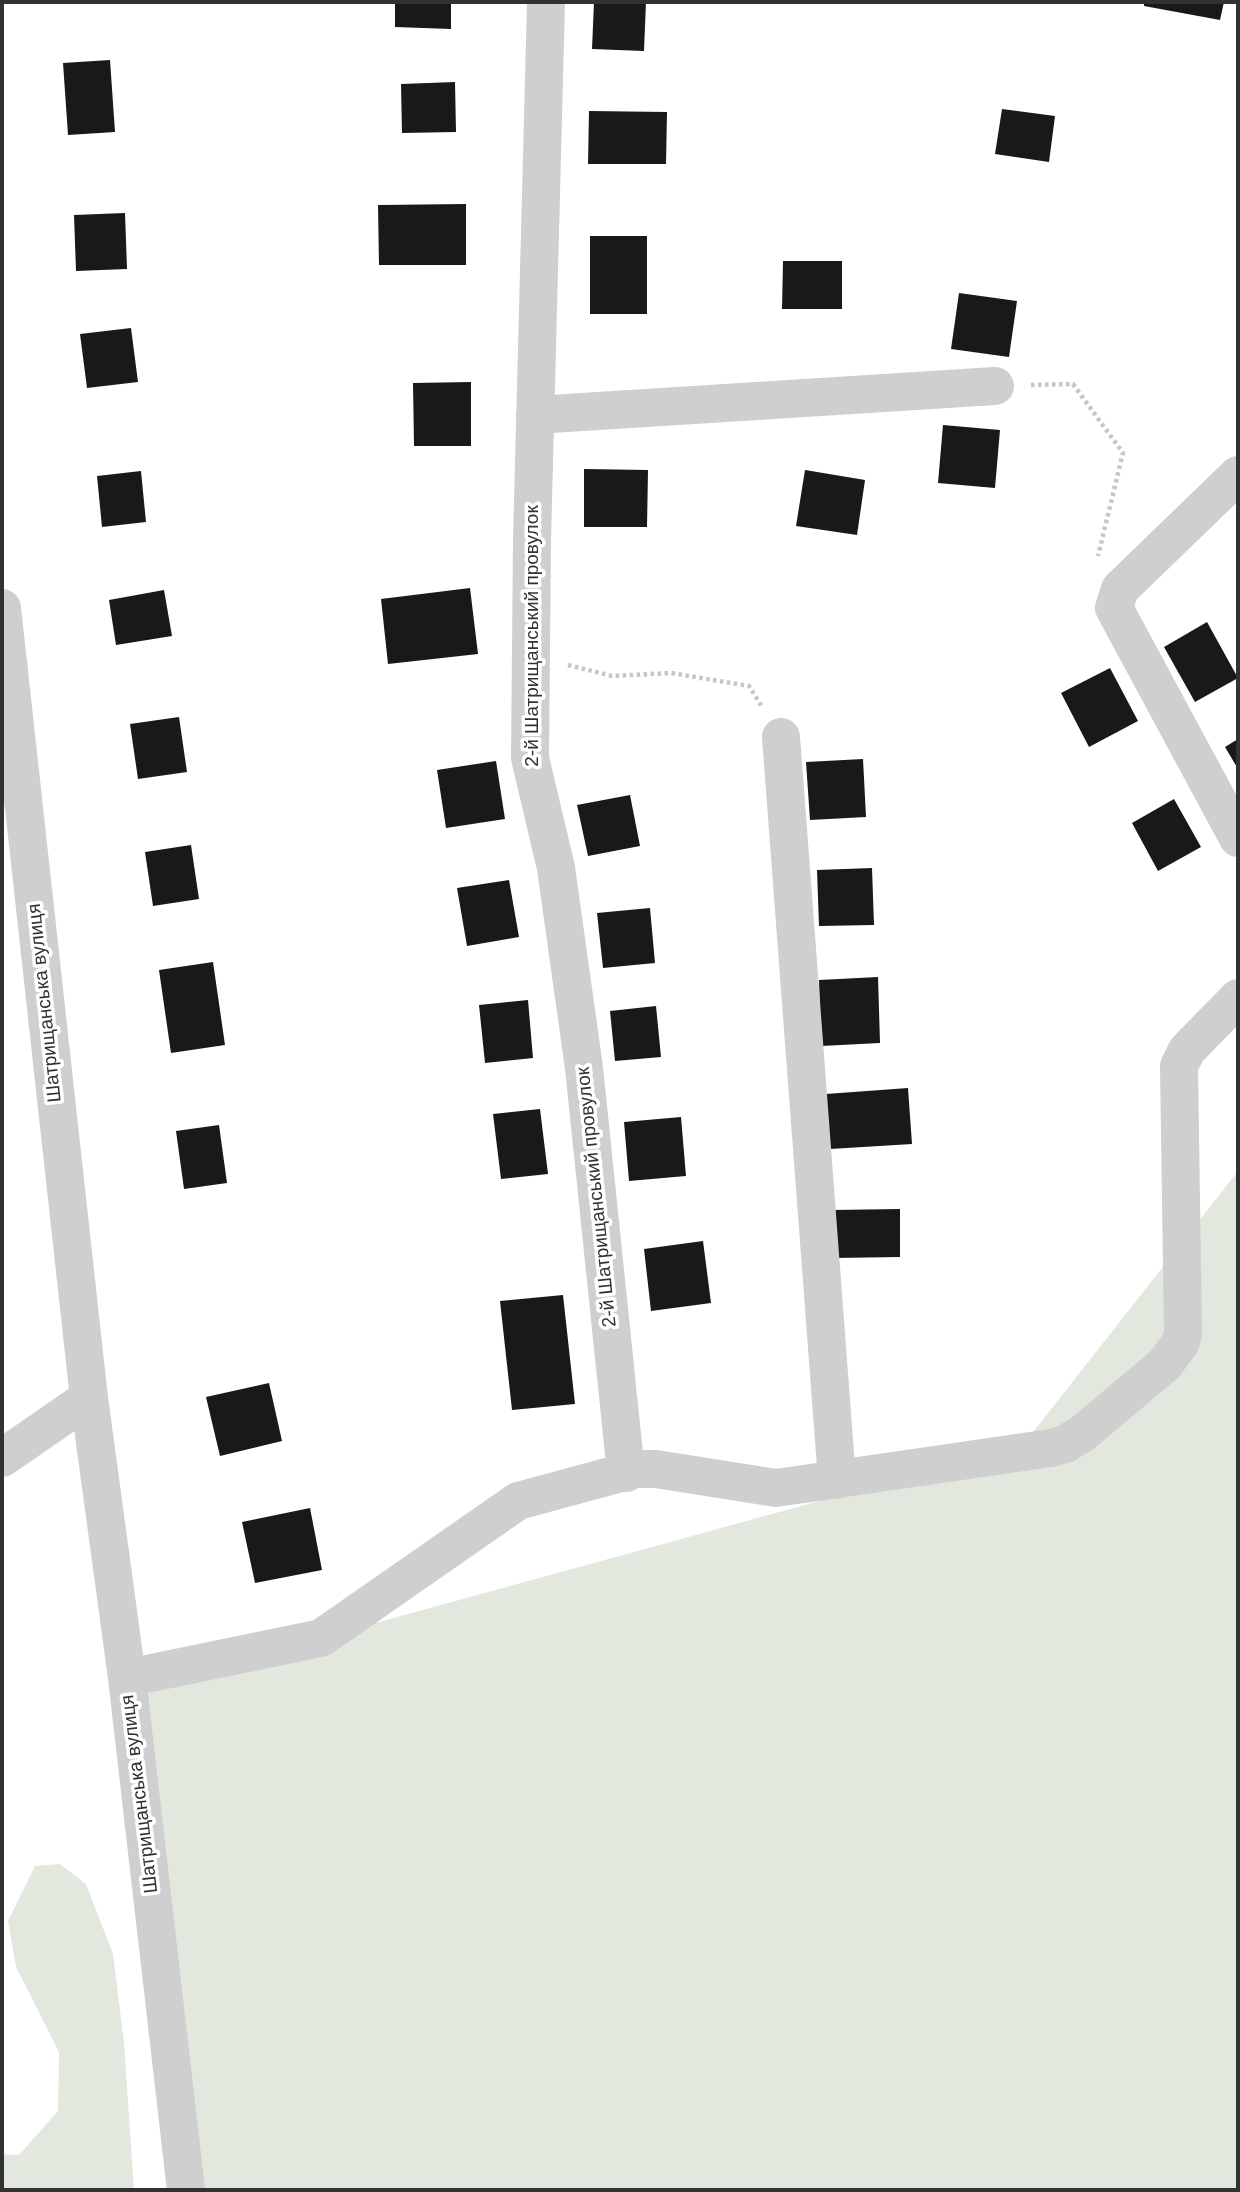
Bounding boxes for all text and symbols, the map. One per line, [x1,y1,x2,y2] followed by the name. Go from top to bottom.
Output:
[522,505,544,767] street label: 2-й Шатрищанський провулок
[23,902,67,1104] street label: Шатрищанська вулиця
[572,1066,622,1328] street label: 2-й Шатрищанський провулок
[117,1693,163,1895] street label: Шатрищанська вулиця

